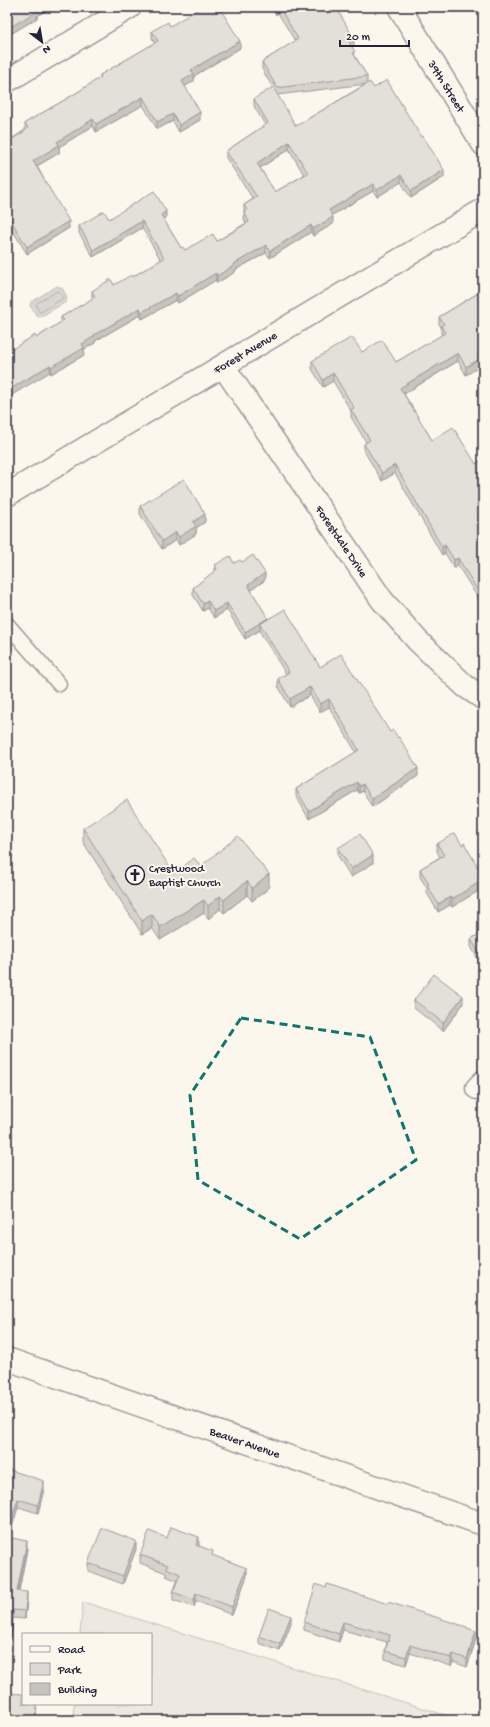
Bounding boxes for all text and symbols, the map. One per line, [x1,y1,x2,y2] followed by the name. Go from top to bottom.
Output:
[22,22,62,62] north arrow
[340,22,409,48] scale bar
[346,31,371,45] text: 20 m
[40,42,52,56] text: N
[423,58,467,116] street label: 39th Street
[211,329,281,379] street label: Forest Avenue
[311,503,370,581] street label: Forestdale Drive
[148,863,221,891] place label: Crestwood Baptist Church
[124,864,146,886] church icon: Crestwood Baptist Church
[206,1425,282,1463] street label: Beaver Avenue
[22,1633,152,1705] legend
[58,1644,85,1658] text: Road
[57,1664,83,1678] text: Park
[57,1684,97,1698] text: Building

